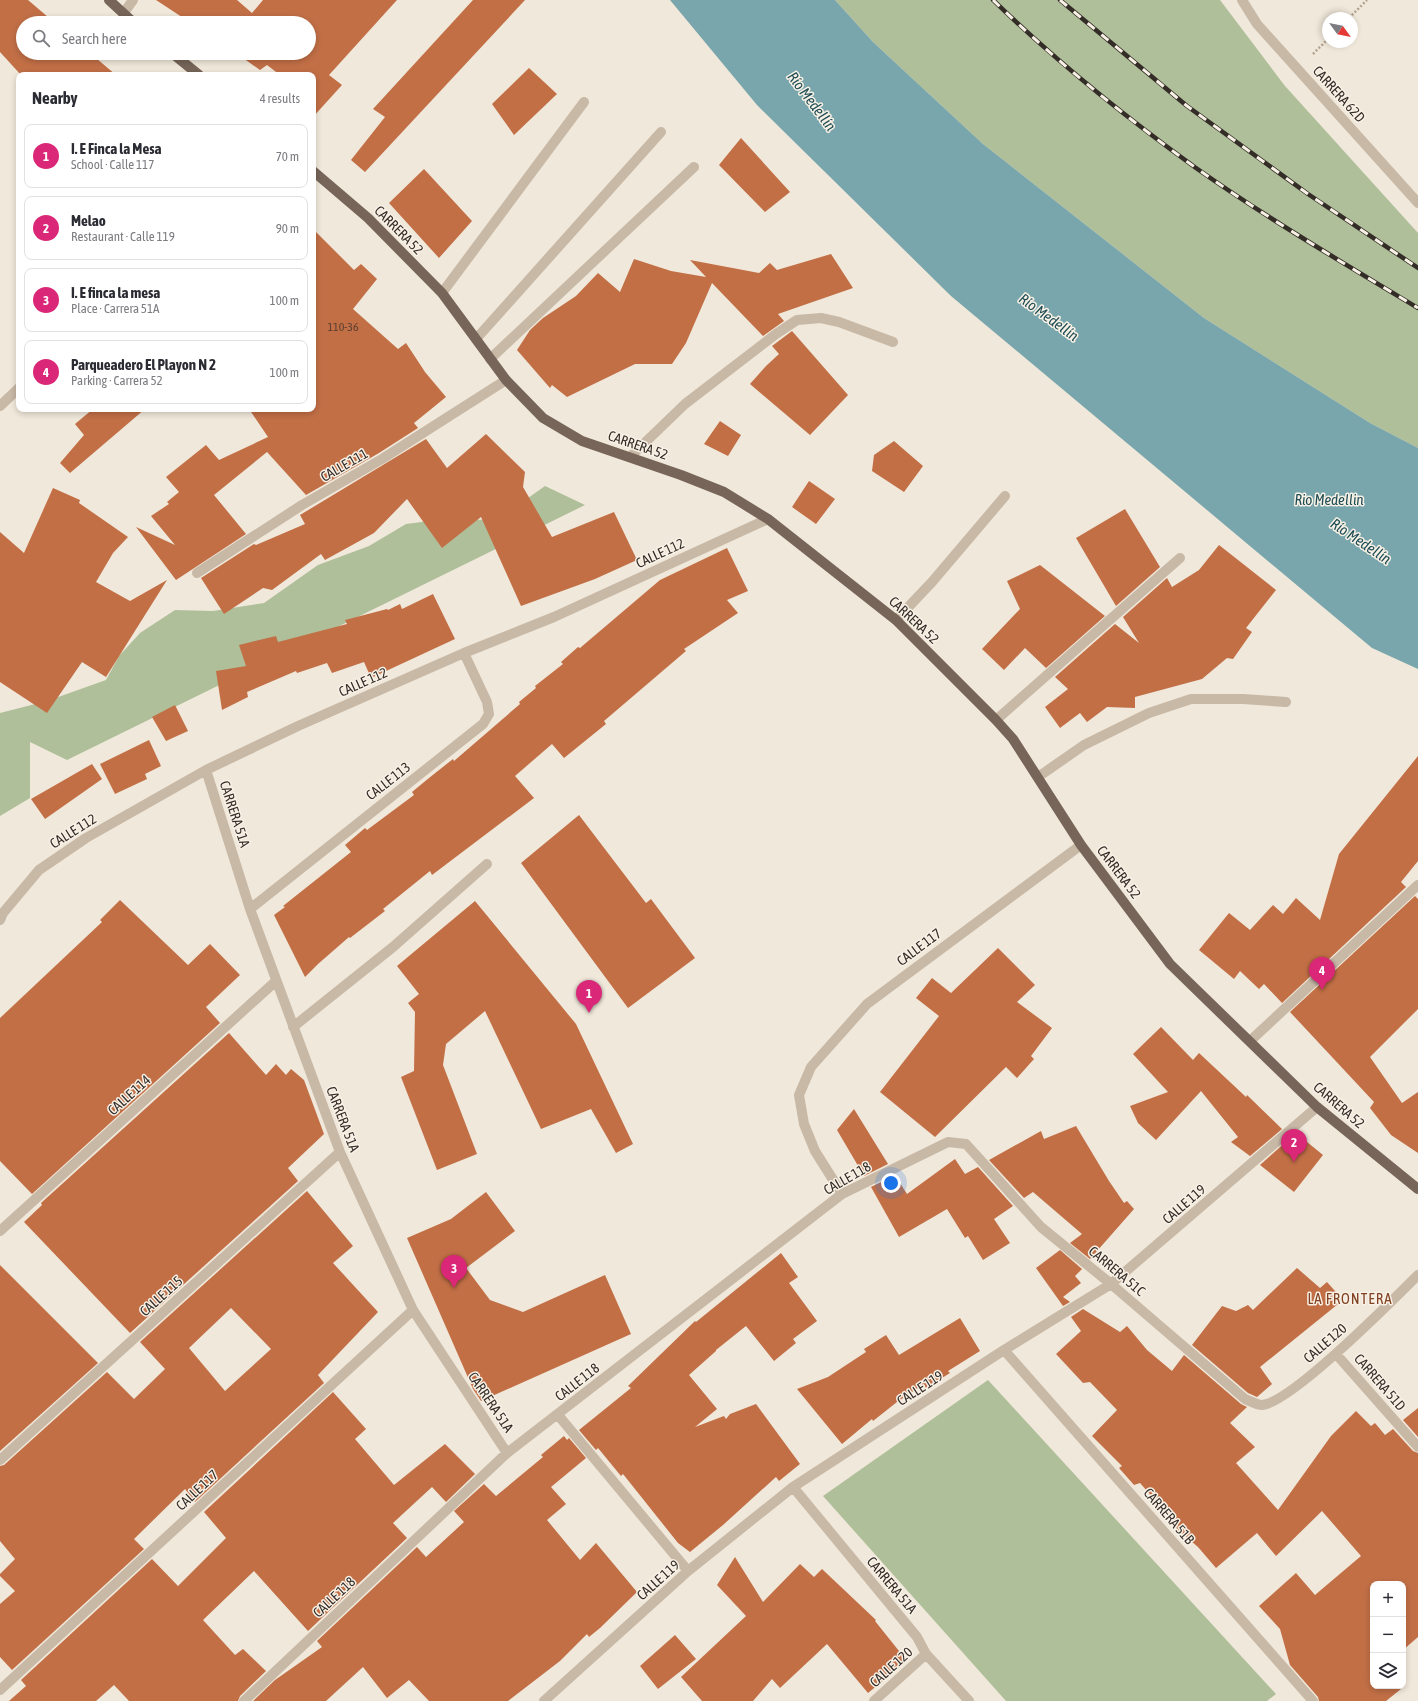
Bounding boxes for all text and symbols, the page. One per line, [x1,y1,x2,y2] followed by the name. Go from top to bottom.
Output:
[1322,12,1358,48] north arrow
[16,16,316,60] search box
[30,27,52,49] icon: search
[62,30,127,47] text: Search here
[1310,63,1368,125] street label: CARRERA 62D
[784,68,840,134] water label: Río Medellín
[32,88,78,108] text: Nearby
[260,91,300,106] text: 4 results
[71,140,161,157] text: I. E Finca la Mesa
[43,149,49,164] text: 1
[276,149,299,164] text: 70 m
[71,157,154,172] text: School · Calle 117
[371,202,427,258] street label: CARRERA 52
[71,212,106,229] text: Melao
[43,221,49,236] text: 2
[276,221,299,236] text: 90 m
[71,229,175,244] text: Restaurant · Calle 119
[71,284,160,301] text: I. E finca la mesa
[1016,290,1082,344] water label: Río Medellín
[43,293,49,308] text: 3
[270,293,299,308] text: 100 m
[71,301,159,316] text: Place · Carrera 51A
[327,320,359,334] house number: 110-36
[71,356,216,373] text: Parqueadero El Playon N 2
[43,365,49,380] text: 4
[270,365,299,380] text: 100 m
[71,373,163,388] text: Parking · Carrera 52
[606,427,670,463] street label: CARRERA 52
[318,445,370,485] street label: CALLE 111
[1294,491,1364,508] water label: Rio Medellin
[1328,515,1394,567] water label: Río Medellín
[633,535,687,571] street label: CALLE 112
[886,593,942,647] street label: CARRERA 52
[336,664,390,700] street label: CALLE 112
[363,759,413,803] street label: CALLE 113
[217,779,253,849] street label: CARRERA 51A
[47,811,99,851] street label: CALLE 112
[1094,842,1144,902] street label: CARRERA 52
[894,925,944,969] street label: CALLE 117
[1309,957,1335,990] pin: 4
[576,980,602,1013] pin: 1
[104,1072,154,1118] street label: CALLE 114
[1310,1079,1368,1131] street label: CARRERA 52
[323,1084,363,1154] street label: CARRERA 51A
[1281,1129,1307,1162] pin: 2
[821,1158,874,1198] street label: CALLE 118
[881,1173,901,1193] your location
[1159,1181,1209,1227] street label: CALLE 119
[1086,1243,1149,1300] street label: CARRERA 51C
[441,1255,467,1288] pin: 3
[136,1273,186,1319] street label: CALLE 115
[1307,1290,1393,1307] district label: LA FRONTERA
[1300,1320,1350,1366] street label: CALLE 120
[1351,1350,1409,1414] street label: CARRERA 51D
[552,1360,603,1404] street label: CALLE 118
[894,1367,946,1409] street label: CALLE 119
[465,1369,517,1435] street label: CARRERA 51A
[173,1467,221,1513] street label: CALLE 117
[1140,1485,1198,1547] street label: CARRERA 51B
[864,1553,920,1617] street label: CARRERA 51A
[633,1557,683,1603] street label: CALLE 119
[310,1573,359,1620] street label: CALLE 118
[1370,1581,1406,1689] map controls
[1370,1581,1406,1617] button: +
[1370,1617,1406,1653] button: −
[866,1644,916,1690] street label: CALLE 120
[1370,1653,1406,1689] button: layers

